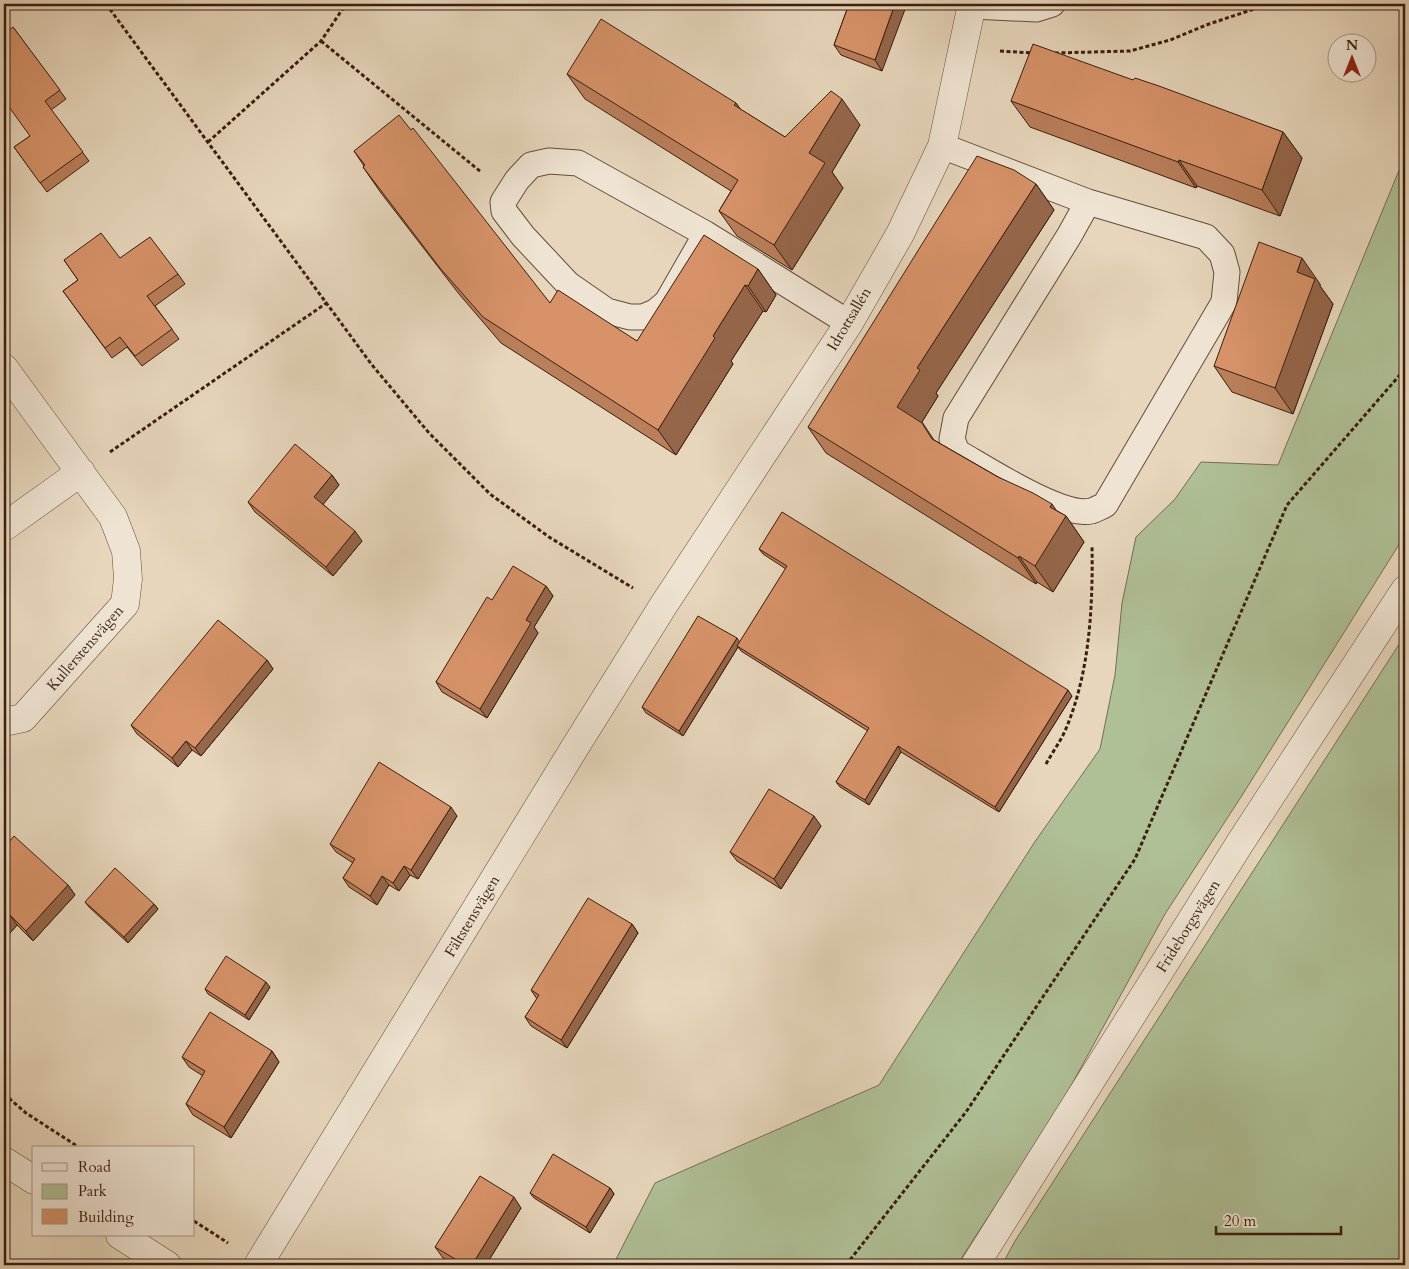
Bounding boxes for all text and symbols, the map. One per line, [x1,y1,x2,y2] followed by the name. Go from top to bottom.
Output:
[1326,32,1376,82] north arrow
[1346,36,1358,55] text: N
[822,283,876,354] street label: Idrottsallén
[42,601,128,695] street label: Kullerstensvägen
[440,871,504,960] street label: Fältstensvägen
[1151,875,1225,976] street label: Frideborgsvägen
[32,1146,195,1236] legend
[78,1157,111,1177] text: Road
[78,1181,107,1201] text: Park
[1216,1204,1342,1236] scale bar
[78,1207,134,1227] text: Building
[1224,1211,1256,1231] text: 20 m

